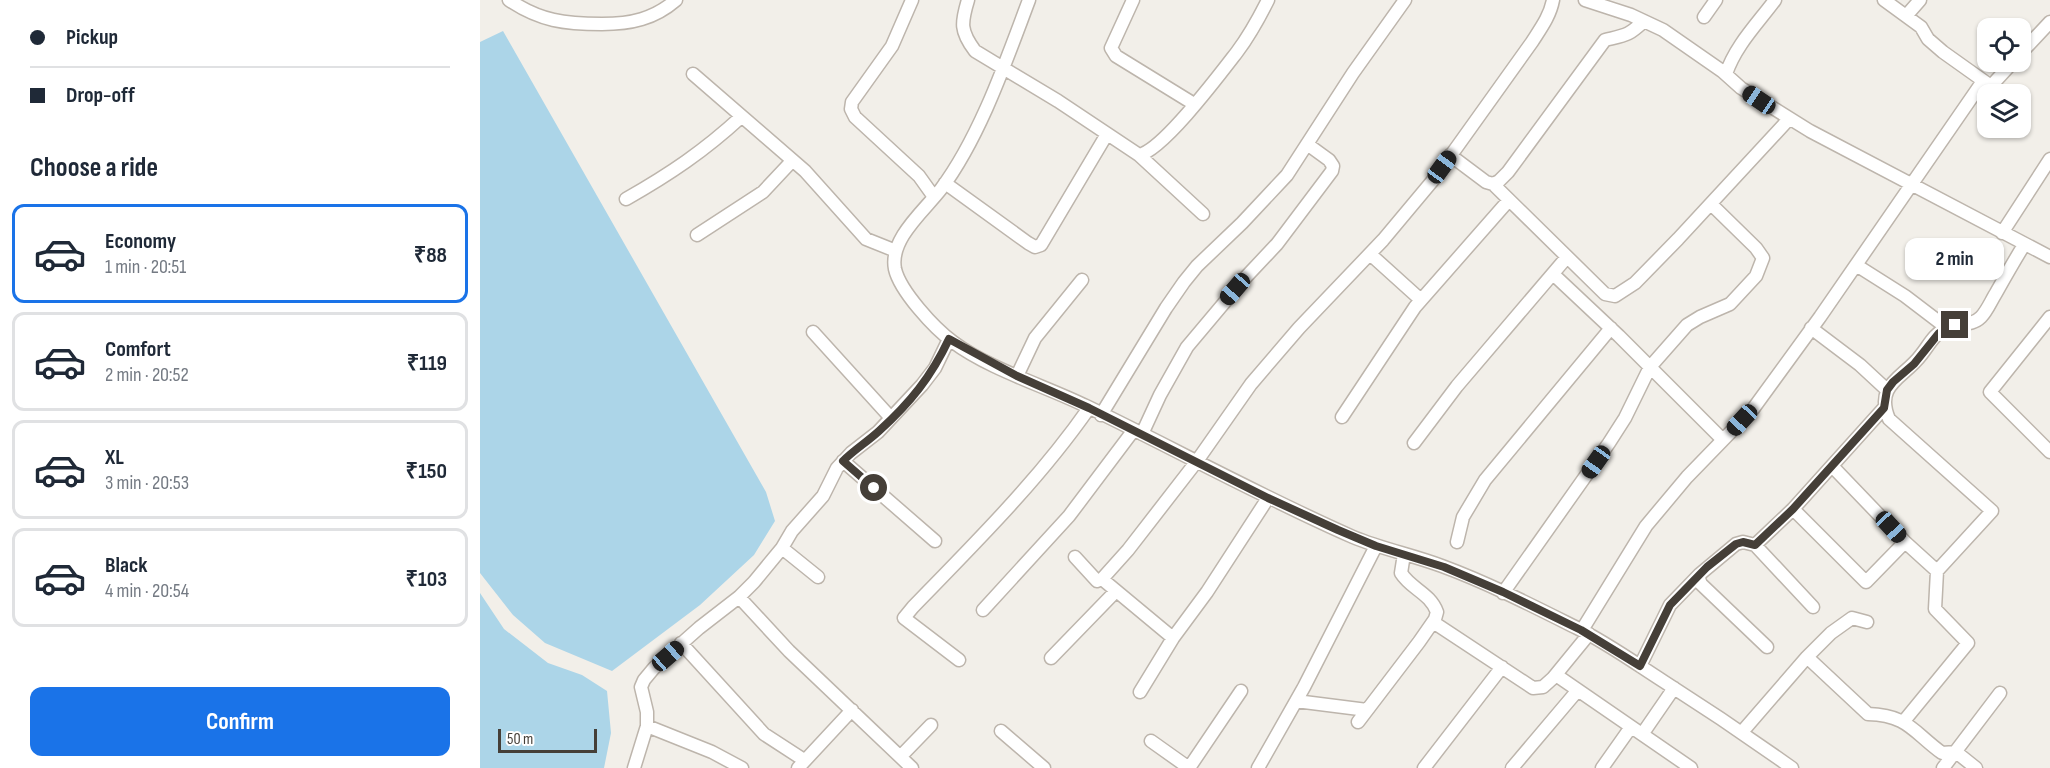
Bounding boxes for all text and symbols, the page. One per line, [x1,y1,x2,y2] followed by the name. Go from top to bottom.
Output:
[1977,18,2031,138] map controls
[1977,18,2031,72] button: locate
[66,24,118,51] text: Pickup
[66,82,135,109] text: Drop-off
[1739,82,1779,118] car
[1977,84,2031,138] button: layers
[1424,147,1460,187] car
[30,152,158,184] text: Choose a ride
[33,227,87,281] icon: car
[105,228,176,255] text: Economy
[1906,238,2004,280] callout: 2 min
[414,242,447,269] text: ₹88
[1935,247,1974,271] text: 2 min
[105,255,186,279] text: 1 min · 20:51
[1216,270,1254,308] car
[1941,311,1968,338] route end
[33,335,87,389] icon: car
[105,336,171,363] text: Comfort
[407,350,447,377] text: ₹119
[105,363,189,387] text: 2 min · 20:52
[1723,401,1761,439] car
[1578,442,1614,482] car
[33,443,87,497] icon: car
[105,444,124,471] text: XL
[406,458,447,485] text: ₹150
[105,471,189,495] text: 3 min · 20:53
[860,474,887,501] route start
[1872,508,1910,546] car
[33,551,87,605] icon: car
[105,552,147,579] text: Black
[405,566,447,593] text: ₹103
[105,579,189,603] text: 4 min · 20:54
[649,637,687,675] car
[30,687,450,756] button: Confirm
[498,726,597,754] scale bar
[507,730,533,749] text: 50 m

